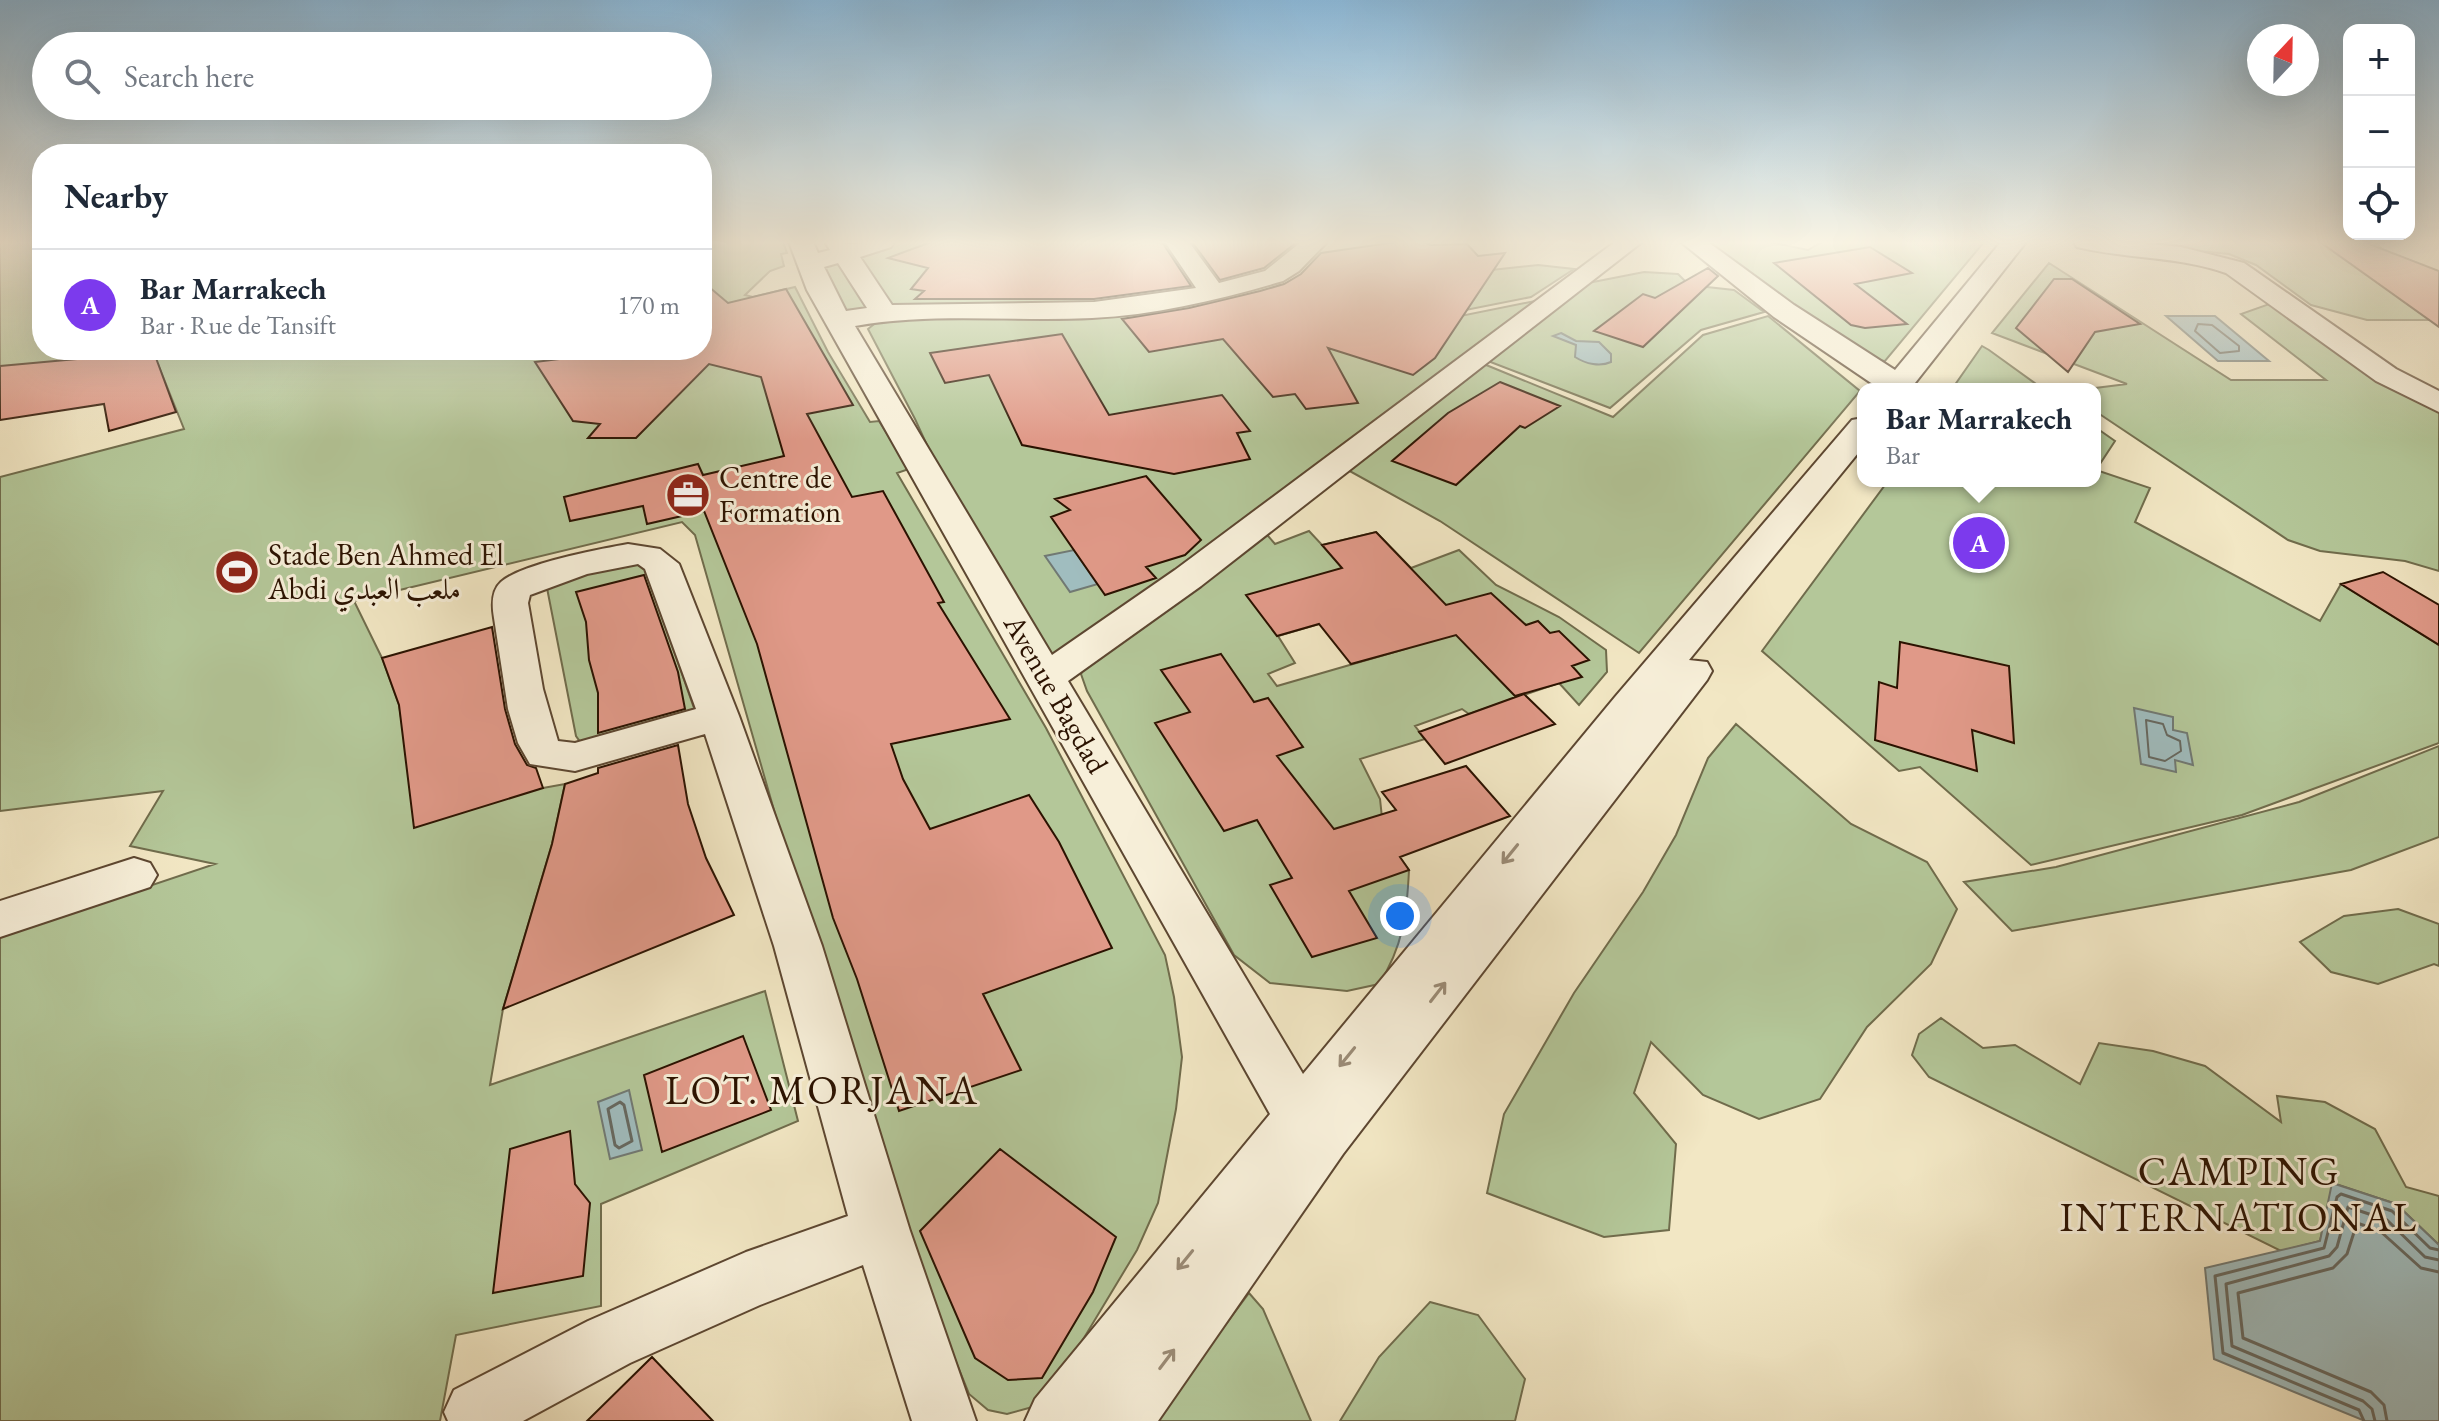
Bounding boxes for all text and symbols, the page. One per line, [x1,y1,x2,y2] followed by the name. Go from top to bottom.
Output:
[2247,24,2319,96] north arrow
[2343,24,2415,240] map controls
[2343,24,2415,96] button: +
[32,32,712,120] search box
[60,54,104,98] icon: search
[124,57,254,96] text: Search here
[2343,96,2415,168] button: −
[2343,168,2415,240] button: locate
[64,174,168,218] text: Nearby
[140,269,327,308] text: Bar Marrakech
[81,288,99,322] text: A
[617,288,680,322] text: 170 m
[140,308,336,342] text: Bar · Rue de Tansift
[1857,383,2101,487] popup
[1886,399,2072,438] text: Bar Marrakech
[1886,438,1920,472] text: Bar
[719,458,841,531] place label: Centre de Formation
[664,471,712,519] office icon: Centre de Formation
[1953,513,2005,573] pin: A
[267,535,504,613] place label: Stade Ben Ahmed El Abdi ملعب العبدي
[213,548,261,596] sports icon: Stade Ben Ahmed El Abdi ملعب العبدي
[995,606,1118,781] street label: Avenue Bagdad
[1501,843,1519,864] one-way arrow
[1380,896,1420,936] your location
[1429,982,1447,1003] one-way arrow
[1338,1046,1356,1067] one-way arrow
[665,1064,979,1116] district label: LOT. MORJANA
[2060,1145,2418,1243] district label: CAMPING INTERNATIONAL
[1176,1249,1194,1270] one-way arrow
[1158,1348,1175,1370] one-way arrow

